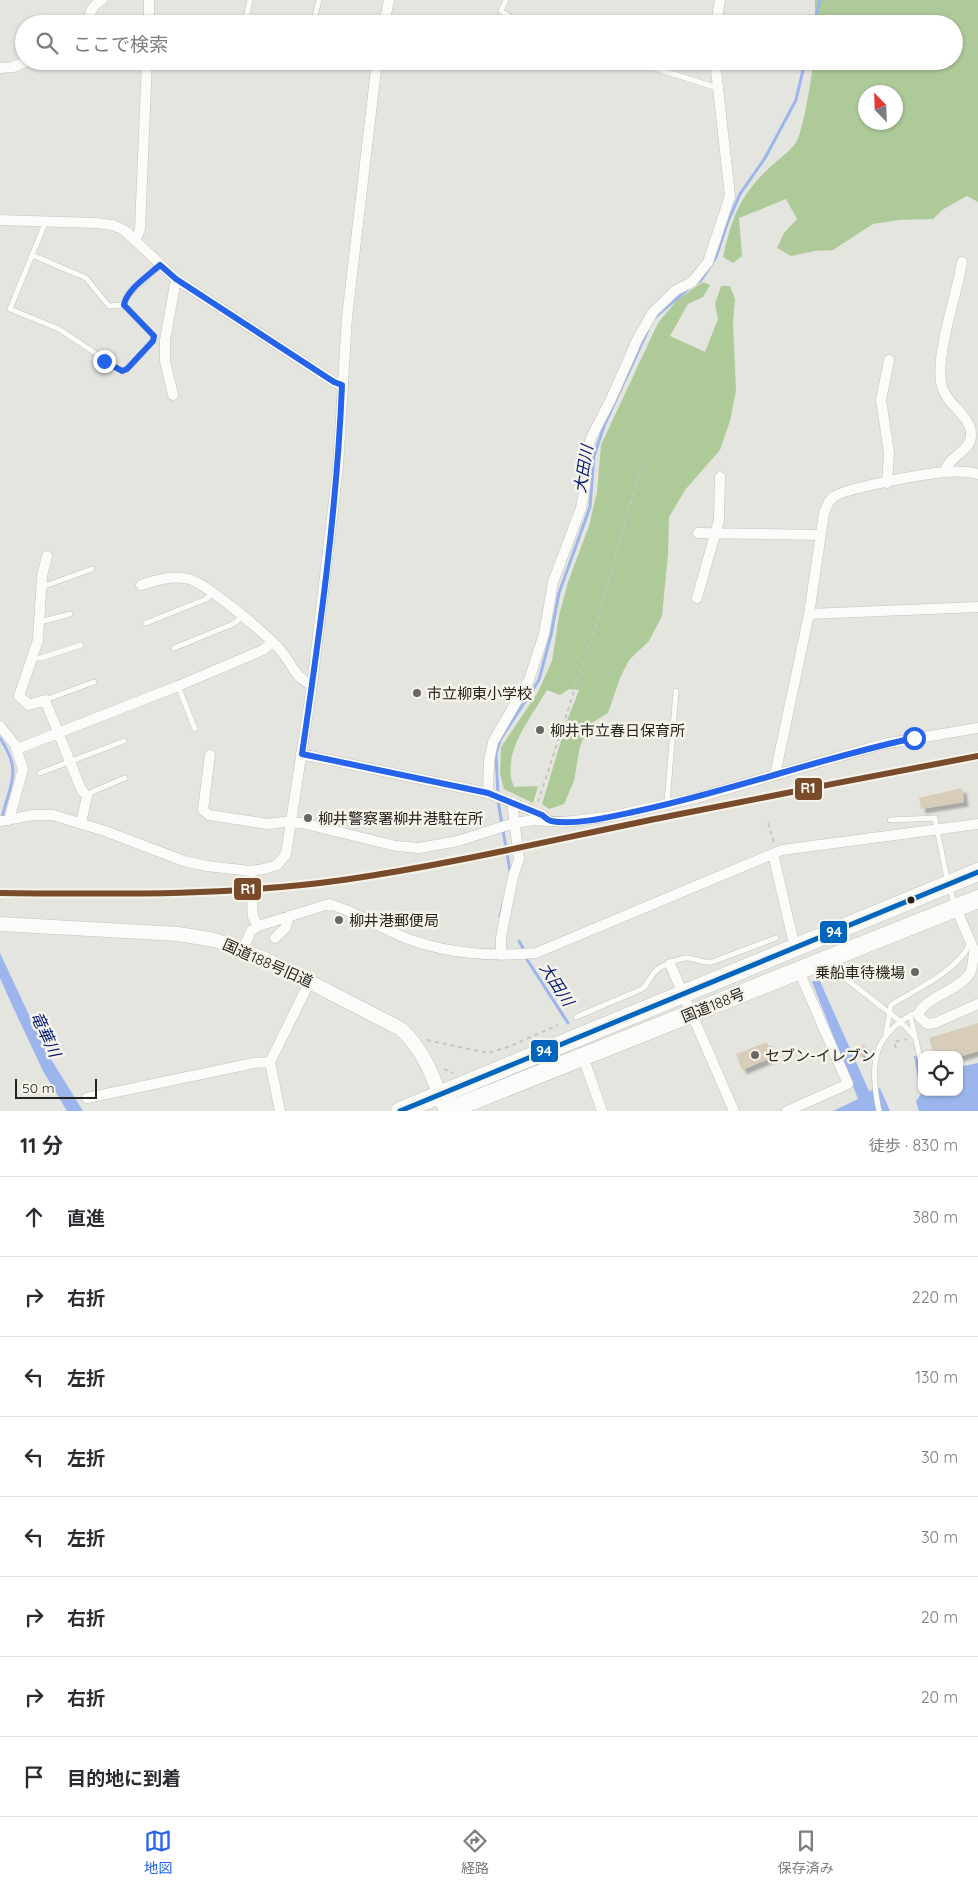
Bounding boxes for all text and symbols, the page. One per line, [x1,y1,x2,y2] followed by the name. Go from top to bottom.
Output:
[15,15,963,70] search box
[33,29,61,57] icon: search
[73,32,168,56] text: ここで検索
[858,85,903,130] north arrow
[93,350,116,373] route end
[569,442,597,494] water label: 大田川
[427,684,532,703] place label: 市立柳東小学校
[411,687,423,699] marker: 市立柳東小学校
[550,721,685,740] place label: 柳井市立春日保育所
[534,724,546,736] marker: 柳井市立春日保育所
[903,727,926,750] route start
[794,777,823,801] line badge: R1
[800,779,816,797] text: R1
[318,809,483,828] place label: 柳井警察署柳井港駐在所
[302,812,314,824] marker: 柳井警察署柳井港駐在所
[233,877,262,901] line badge: R1
[240,880,256,898] text: R1
[906,895,916,905] unlabelled marker
[349,911,439,930] place label: 柳井港郵便局
[333,914,345,926] marker: 柳井港郵便局
[819,920,848,944] line badge: 94
[826,923,842,941] text: 94
[220,935,316,991] street label: 国道188号旧道
[536,958,580,1011] water label: 大田川
[815,963,905,982] place label: 乗船車待機場
[909,966,921,978] marker: 乗船車待機場
[678,984,748,1026] street label: 国道188号
[27,1008,66,1062] water label: 竜華川
[530,1039,559,1063] line badge: 94
[536,1042,552,1060] text: 94
[765,1046,876,1065] place label: セブン-イレブン
[749,1049,761,1061] marker: セブン-イレブン
[918,1051,963,1096] map controls
[918,1051,963,1096] button: locate
[15,1076,98,1099] scale bar
[22,1079,55,1097] text: 50 m
[20,1132,63,1158] text: 11 分
[869,1135,958,1155] text: 徒歩 · 830 m
[20,1203,48,1231] icon: ahead
[67,1206,105,1230] text: 直進
[912,1207,958,1227] text: 380 m
[20,1283,48,1311] icon: right
[67,1286,105,1310] text: 右折
[912,1287,958,1307] text: 220 m
[20,1363,48,1391] icon: left
[67,1366,105,1390] text: 左折
[915,1367,958,1387] text: 130 m
[20,1443,48,1471] icon: left
[67,1446,105,1470] text: 左折
[921,1447,958,1467] text: 30 m
[20,1523,48,1551] icon: left
[67,1526,105,1550] text: 左折
[921,1527,958,1547] text: 30 m
[20,1603,48,1631] icon: right
[67,1606,105,1630] text: 右折
[921,1607,958,1627] text: 20 m
[20,1683,48,1711] icon: right
[67,1686,105,1710] text: 右折
[921,1687,958,1707] text: 20 m
[20,1763,48,1791] icon: arrive
[67,1766,181,1790] text: 目的地に到着
[144,1827,172,1877] tab: 地図
[461,1827,489,1877] tab: 経路
[778,1827,834,1877] tab: 保存済み

